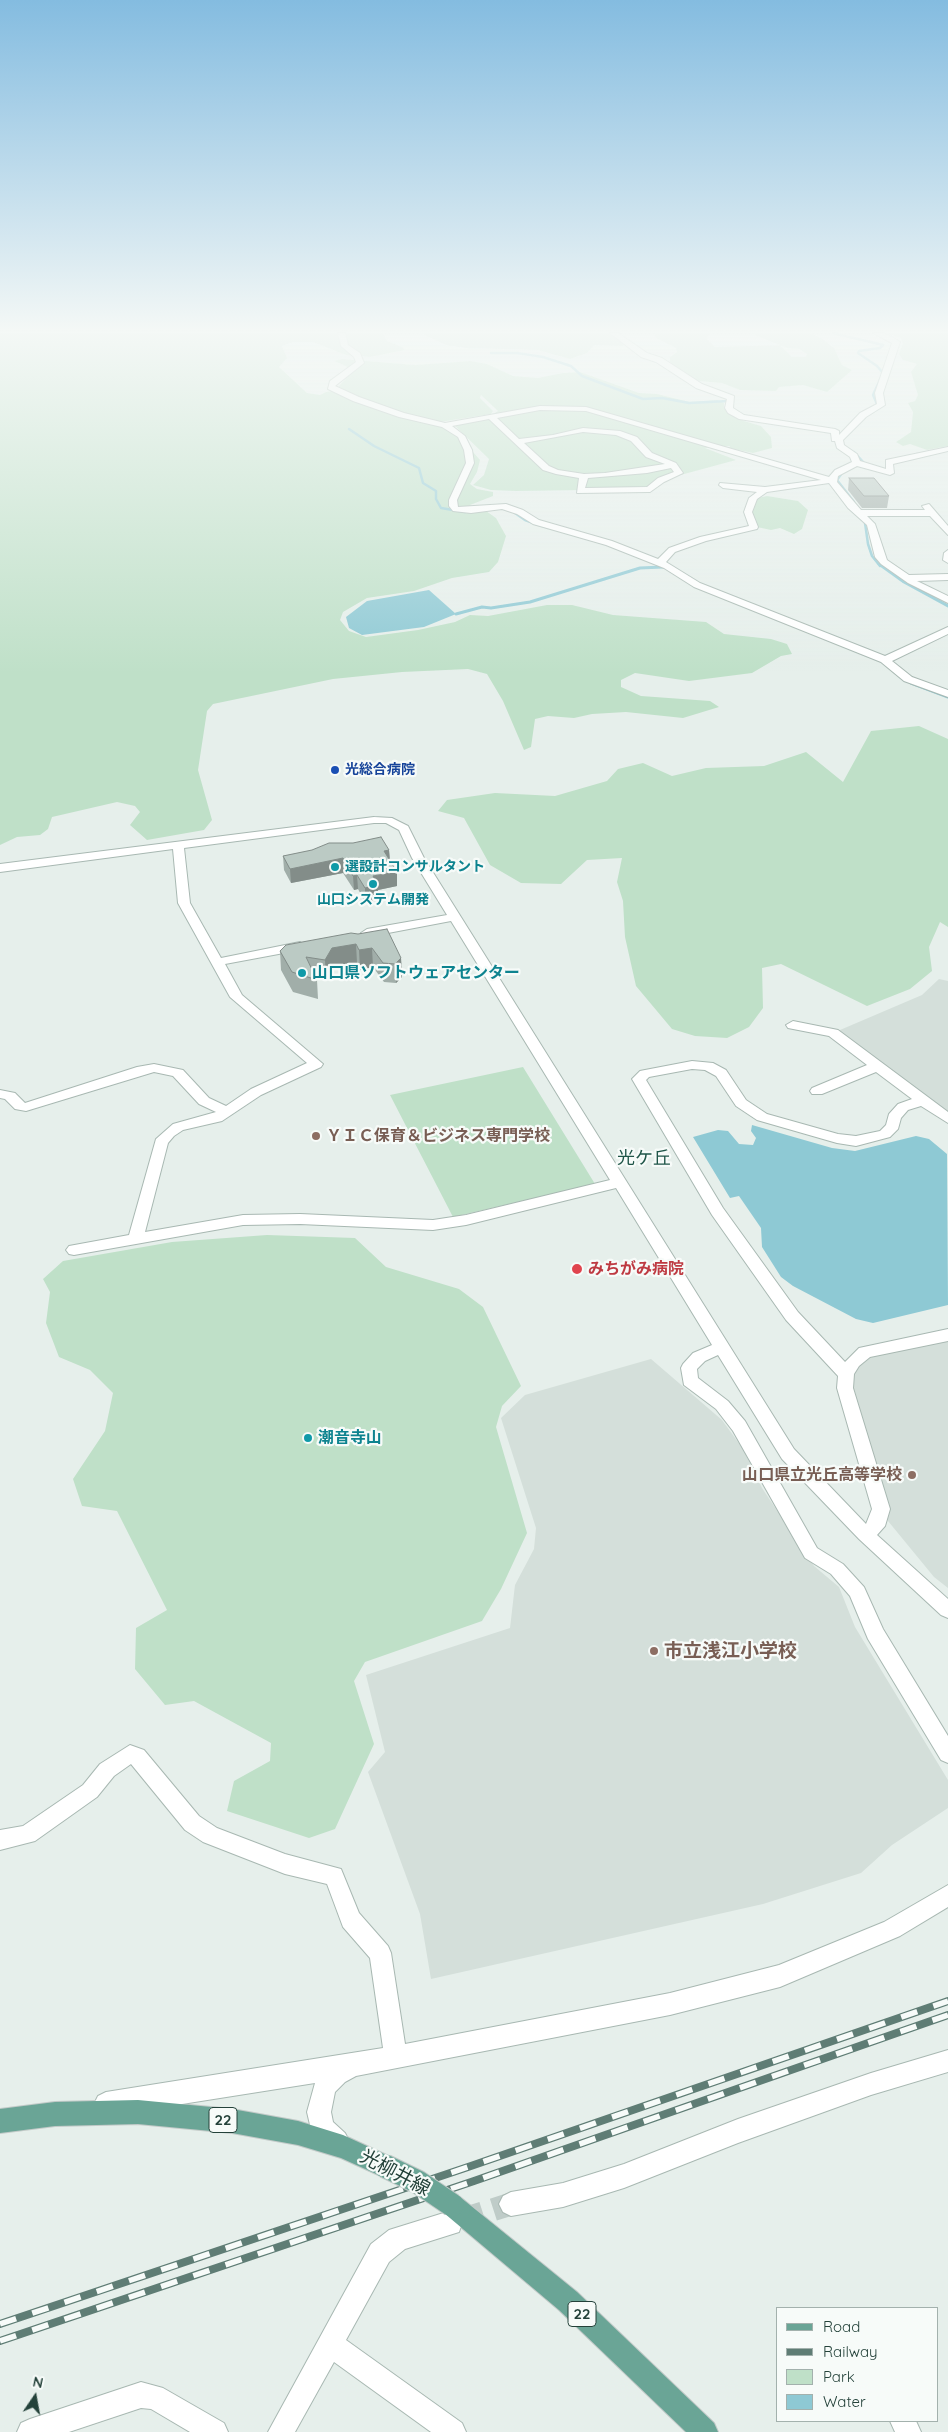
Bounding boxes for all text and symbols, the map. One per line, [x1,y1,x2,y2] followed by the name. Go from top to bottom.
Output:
[345,762,415,778] place label: 光総合病院
[329,764,341,776] marker: 光総合病院
[345,859,485,875] place label: 選設計コンサルタント
[329,861,341,873] marker: 選設計コンサルタント
[367,878,379,890] marker: 山口システム開発
[317,892,429,908] place label: 山口システム開発
[312,963,520,983] place label: 山口県ソフトウェアセンター
[296,967,308,979] marker: 山口県ソフトウェアセンター
[326,1126,550,1146] place label: ＹＩＣ保育＆ビジネス専門学校
[310,1130,322,1142] marker: ＹＩＣ保育＆ビジネス専門学校
[617,1148,671,1170] district label: 光ケ丘
[588,1259,684,1279] place label: みちがみ病院
[570,1262,584,1276] marker: みちがみ病院
[318,1428,382,1448] place label: 潮音寺山
[302,1432,314,1444] marker: 潮音寺山
[742,1465,902,1485] place label: 山口県立光丘高等学校
[906,1469,918,1481] marker: 山口県立光丘高等学校
[664,1640,797,1662] place label: 市立浅江小学校
[648,1645,660,1657] marker: 市立浅江小学校
[209,2108,237,2132] road number: 22
[356,2145,434,2201] street label: 光柳井線
[568,2302,596,2326] road number: 22
[776,2307,938,2422] legend
[823,2317,860,2336] text: Road
[823,2342,878,2361] text: Railway
[823,2367,855,2386] text: Park
[10,2372,60,2422] north arrow
[31,2372,45,2392] text: N
[823,2392,866,2411] text: Water

